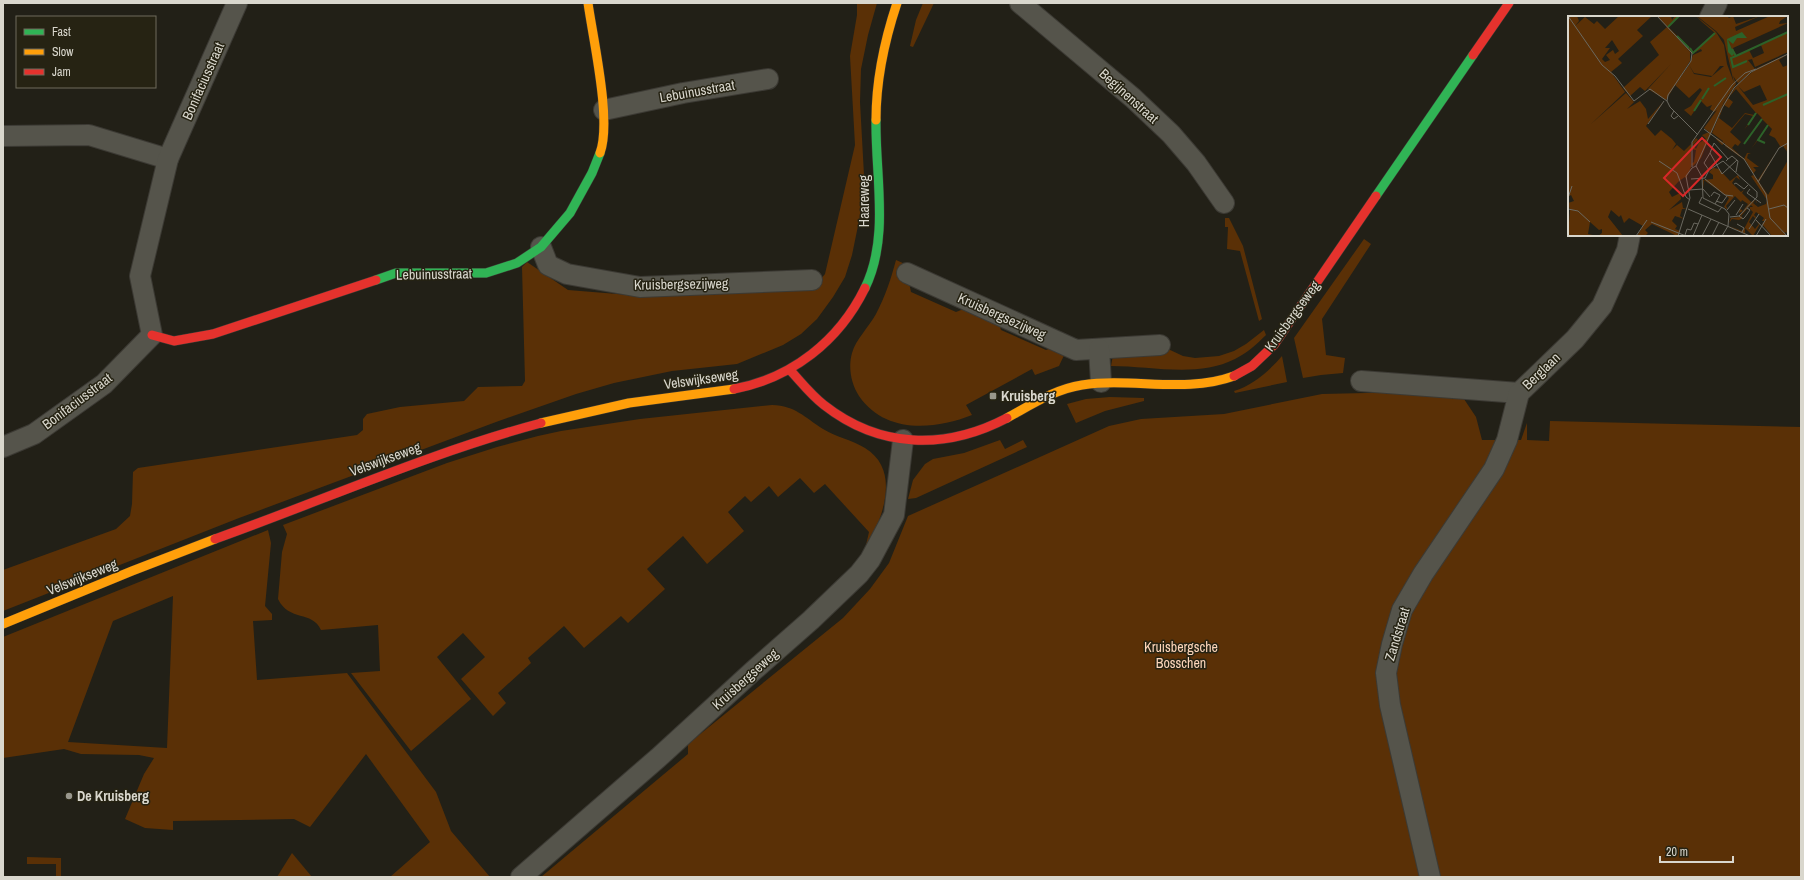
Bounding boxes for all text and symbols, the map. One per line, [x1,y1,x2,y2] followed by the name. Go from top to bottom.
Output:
[16,16,156,88] legend
[1568,16,1788,236] inset map
[52,24,71,40] text: Fast
[178,39,228,123] street label: Bonifaciusstraat
[52,44,74,60] text: Slow
[52,64,71,80] text: Jam
[1095,65,1163,127] street label: Begijnenstraat
[658,76,736,106] street label: Lebuinusstraat
[855,174,873,227] street label: Haareweg
[396,264,472,284] street label: Lebuinusstraat
[634,274,729,294] street label: Kruisbergsezijweg
[1260,277,1324,355] street label: Kruisbergseweg
[955,289,1049,344] street label: Kruisbergsezijweg
[1518,349,1564,393] street label: Berglaan
[663,365,740,393] street label: Velswijkseweg
[38,369,116,433] street label: Bonifaciusstraat
[1001,387,1055,405] place label: Kruisberg
[988,391,998,401] marker: Kruisberg
[347,438,424,480] street label: Velswijkseweg
[44,554,121,599] street label: Velswijkseweg
[1380,605,1414,663] street label: Zandstraat
[1144,638,1218,672] park label: Kruisbergsche Bosschen
[708,644,782,713] street label: Kruisbergseweg
[77,787,149,805] place label: De Kruisberg
[64,791,74,801] marker: De Kruisberg
[1660,838,1733,864] scale bar
[1666,844,1688,860] text: 20 m

